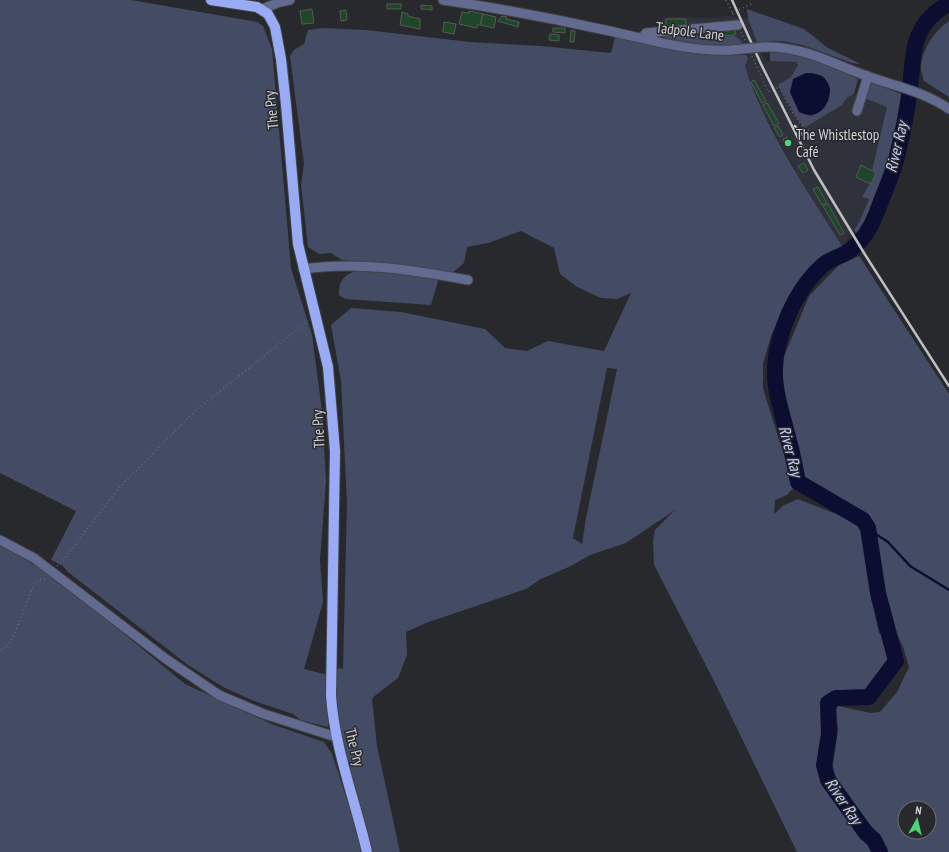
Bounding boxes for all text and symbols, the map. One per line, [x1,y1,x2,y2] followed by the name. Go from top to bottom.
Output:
[655,17,725,45] street label: Tadpole Lane
[259,89,282,130] street label: The Pry
[880,118,912,175] water label: River Ray
[796,125,879,161] place label: The Whistlestop Café
[783,138,793,148] marker: The Whistlestop Café
[307,409,329,449] street label: The Pry
[775,423,808,481] water label: River Ray
[341,726,369,768] street label: The Pry
[821,774,868,830] water label: River Ray
[897,800,937,840] north arrow
[914,803,922,817] text: N

